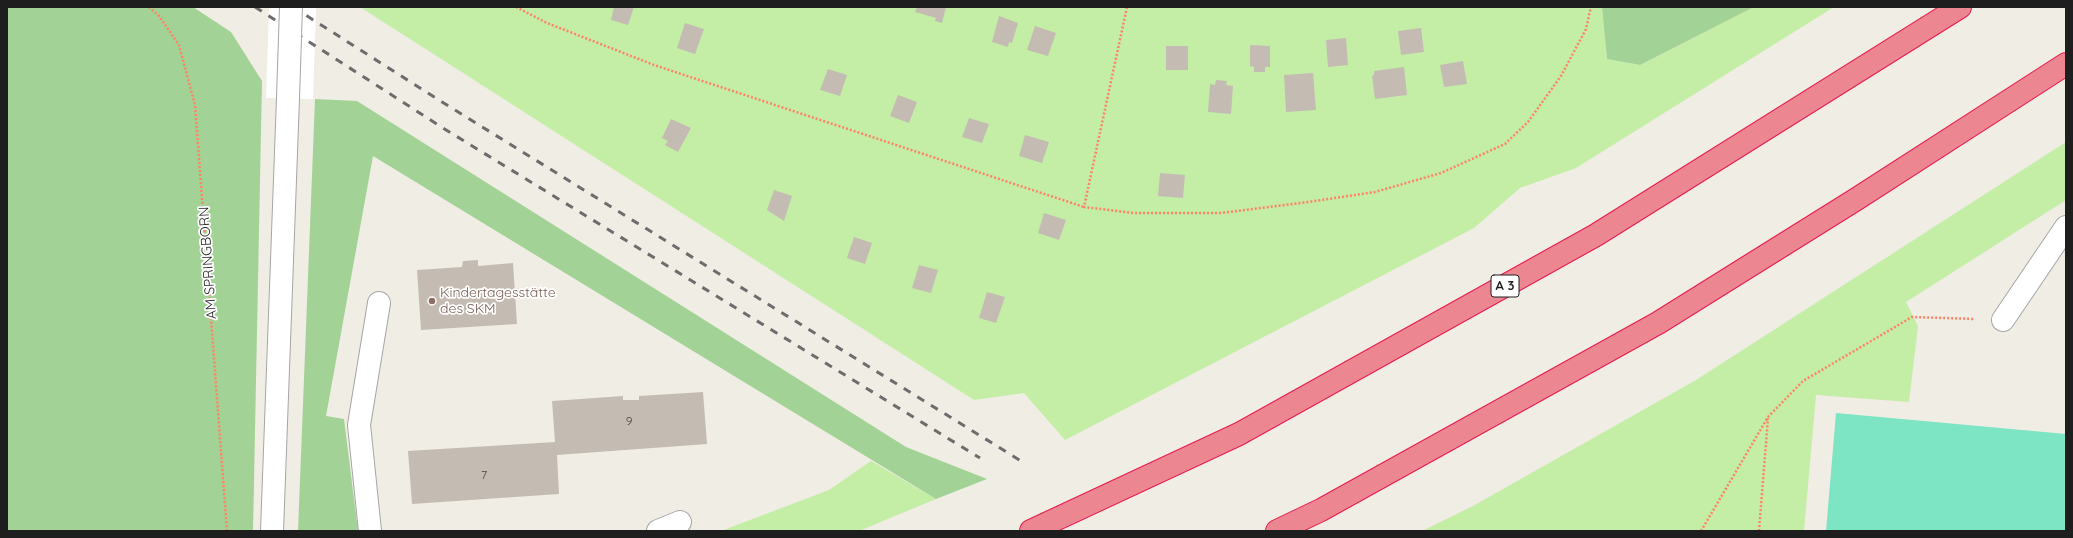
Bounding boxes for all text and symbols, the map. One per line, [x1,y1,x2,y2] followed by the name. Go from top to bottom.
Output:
[196,206,220,320] street label: AM SPRINGBORN
[1491,275,1519,297] road number: A 3
[440,285,556,318] place label: Kindertagesstätte des SKM
[427,296,437,306] marker: Kindertagesstätte des SKM
[626,414,632,428] house number: 9
[481,468,487,482] house number: 7

